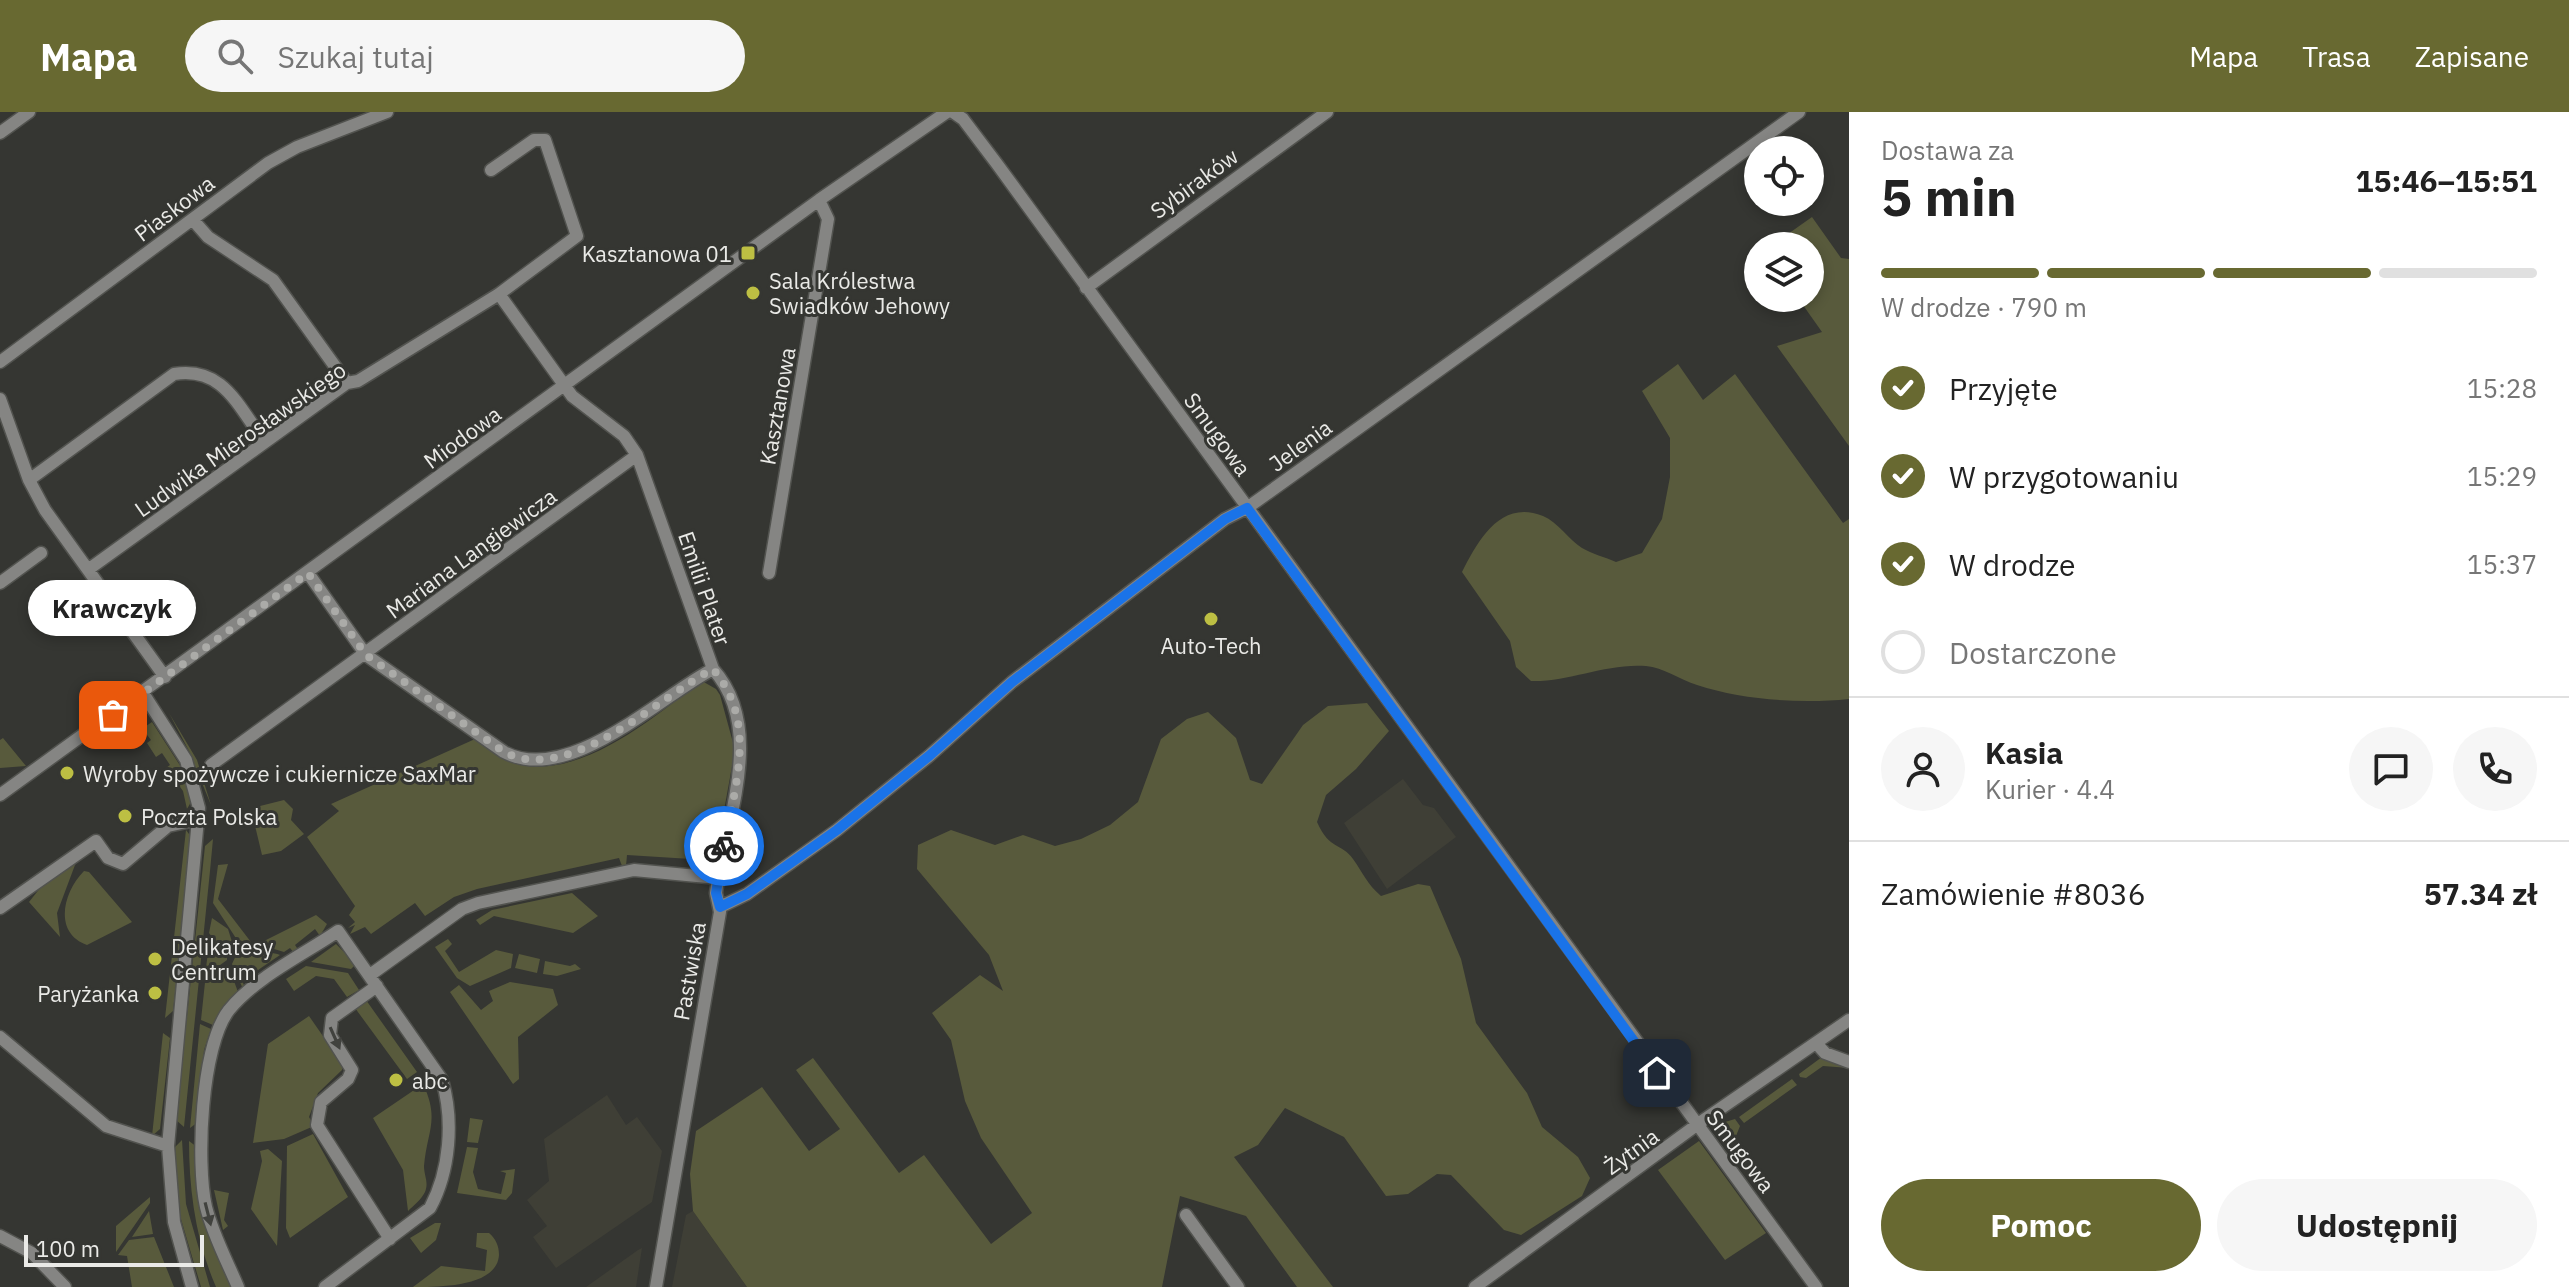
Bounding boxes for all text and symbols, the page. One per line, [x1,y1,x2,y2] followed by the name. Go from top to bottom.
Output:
[185,20,745,92] search box
[40,32,137,81] text: Mapa
[213,34,257,78] icon: search
[277,37,434,76] text: Szukaj tutaj
[2189,38,2258,75] text: Mapa
[2302,38,2371,75] text: Trasa
[2415,38,2529,75] text: Zapisane
[1881,133,2014,167] text: Dostawa za
[1744,136,1824,312] map controls
[1744,136,1824,216] button: locate
[1144,141,1244,225] street label: Sybiraków
[2356,161,2537,200] text: 15:46–15:51
[1881,163,2017,230] text: 5 min
[128,168,220,248] street label: Piaskowa
[1744,232,1824,312] button: layers
[582,239,732,268] place label: Kasztanowa 01
[739,244,757,262] marker: Kasztanowa 01
[769,266,950,320] place label: Sala Królestwa Swiadków Jehowy
[744,284,762,302] marker: Sala Królestwa Swiadków Jehowy
[1881,290,2087,324] text: W drodze · 790 m
[752,345,802,467] street label: Kasztanowa
[129,355,351,523] street label: Ludwika Mierosławskiego
[1881,366,1925,410] icon: check
[1949,369,2058,408] text: Przyjęte
[2467,371,2537,405] text: 15:28
[1178,386,1258,482] street label: Smugowa
[417,399,507,475] street label: Miodowa
[1263,412,1337,478] street label: Jelenia
[1881,454,1925,498] icon: check
[1949,457,2179,496] text: W przygotowaniu
[2467,459,2537,493] text: 15:29
[380,481,562,625] street label: Mariana Langiewicza
[672,527,738,649] street label: Emilii Plater
[1881,542,1925,586] icon: check
[1949,545,2075,584] text: W drodze
[2467,547,2537,581] text: 15:37
[29,579,197,635] callout: Krawczyk
[52,591,172,625] text: Krawczyk
[1202,610,1220,628] marker: Auto-Tech
[1160,631,1262,660] place label: Auto-Tech
[1949,633,2117,672] text: Dostarczone
[79,681,147,749] pin
[91,693,135,737] icon: bag
[1881,727,1965,811] button: person
[2349,727,2433,811] button: chat
[2453,727,2537,811] button: phone
[1985,733,2063,772] text: Kasia
[83,759,476,788] place label: Wyroby spożywcze i cukiernicze SaxMar
[58,764,76,782] marker: Wyroby spożywcze i cukiernicze SaxMar
[1985,772,2115,806] text: Kurier · 4.4
[141,802,278,831] place label: Poczta Polska
[684,806,764,886] courier
[116,807,134,825] marker: Poczta Polska
[702,824,746,868] icon: bike
[1881,874,2146,913] text: Zamówienie #8036
[2424,874,2537,913] text: 57.34 zł
[666,919,712,1023] street label: Pastwiska
[171,932,274,986] place label: Delikatesy Centrum
[146,950,164,968] marker: Delikatesy Centrum
[37,979,139,1008] place label: Paryżanka
[146,984,164,1002] marker: Paryżanka
[328,1027,341,1050] one-way arrow
[1623,1039,1691,1107] pin
[1635,1051,1679,1095] icon: home
[412,1066,448,1095] place label: abc
[387,1071,405,1089] marker: abc
[1700,1104,1782,1199] street label: Smugowa
[1598,1121,1664,1181] street label: Żytnia
[1881,1179,2201,1271] button: Pomoc
[2217,1179,2537,1271] button: Udostępnij
[202,1201,215,1226] one-way arrow
[24,1231,204,1267] scale bar
[36,1234,100,1263] text: 100 m

